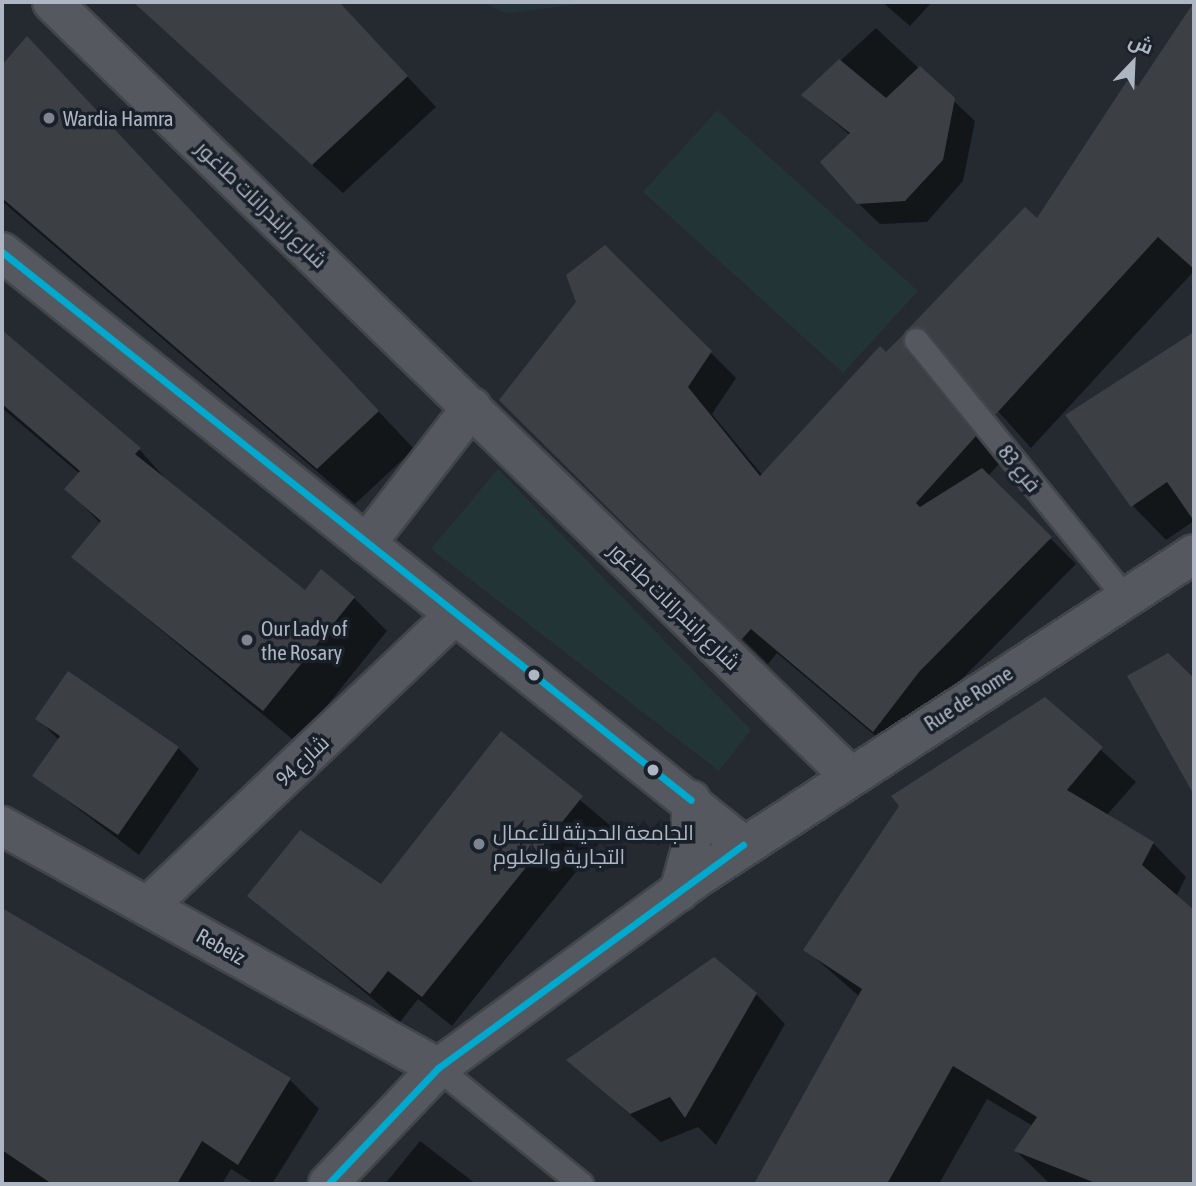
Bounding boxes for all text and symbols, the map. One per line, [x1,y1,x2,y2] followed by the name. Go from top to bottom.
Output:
[1098,28,1168,98] north arrow
[1126,29,1157,59] text: ش
[63,105,174,131] place label: Wardia Hamra
[41,110,57,126] marker: Wardia Hamra
[191,135,333,273] street label: شارع رابندرانات طاغور
[993,439,1047,497] street label: فرع 83
[604,537,746,675] street label: شارع رابندرانات طاغور
[261,615,348,665] place label: Our Lady of the Rosary
[239,632,255,648] marker: Our Lady of the Rosary
[919,660,1017,736] street label: Rue de Rome
[527,668,541,682] unlabelled marker
[270,729,334,791] street label: شارع 94
[646,763,660,777] unlabelled marker
[493,819,694,869] place label: الجامعة الحديثة للأعمال التجارية والعلوم
[471,836,487,852] marker: الجامعة الحديثة للأعمال التجارية والعلوم
[192,922,250,970] street label: Rebeiz

